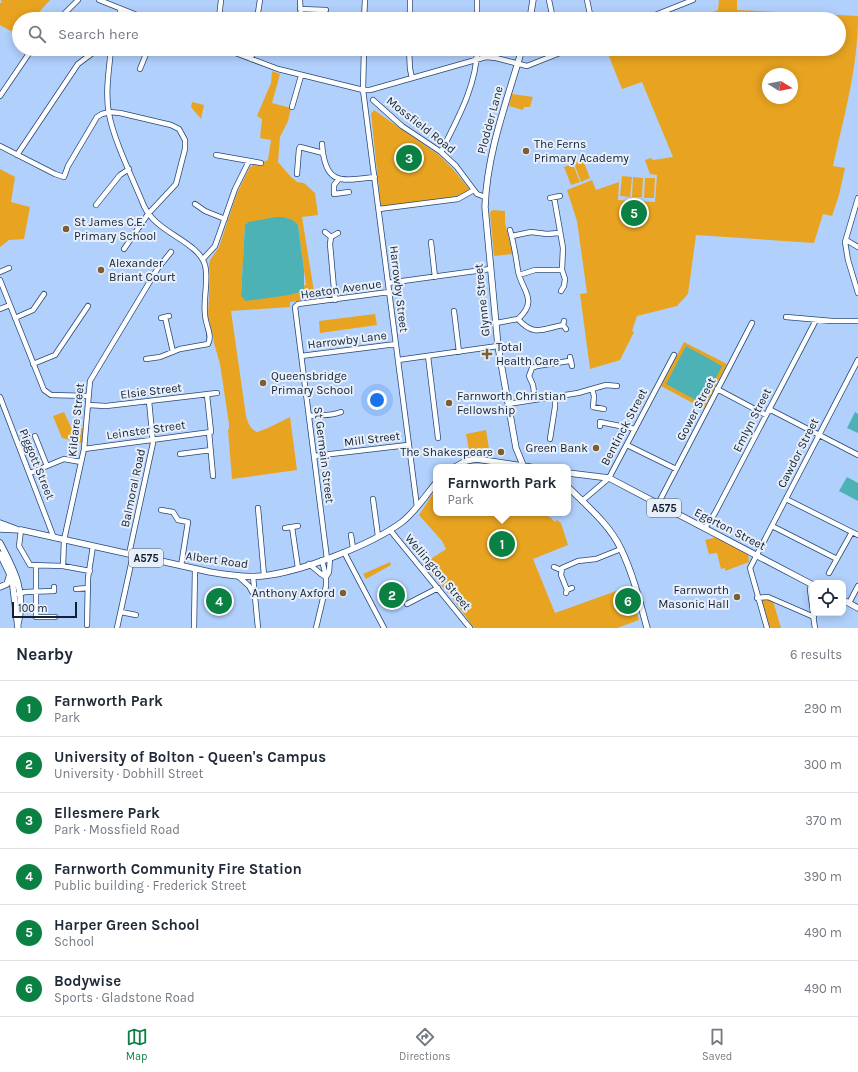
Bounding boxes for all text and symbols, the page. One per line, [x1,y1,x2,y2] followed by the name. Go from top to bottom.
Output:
[12,12,846,56] search box
[26,23,48,45] icon: search
[58,25,139,43] text: Search here
[762,68,798,104] north arrow
[474,84,506,156] street label: Plodder Lane
[384,94,458,156] street label: Mossfield Road
[534,137,629,165] place label: The Ferns Primary Academy
[396,143,422,173] pin: 3
[521,146,531,156] marker: The Ferns Primary Academy
[621,198,647,228] pin: 5
[74,215,156,243] place label: St James C.E. Primary School
[61,224,71,234] marker: St James C.E. Primary School
[387,245,411,334] street label: Harrowby Street
[109,256,176,284] place label: Alexander Briant Court
[471,262,493,337] street label: Glynne Street
[96,265,106,275] marker: Alexander Briant Court
[300,276,382,302] street label: Heaton Avenue
[307,328,387,352] street label: Harrowby Lane
[496,340,559,368] place label: Total Health Care
[481,348,493,360] marker: Total Health Care
[271,369,353,397] place label: Queensbridge Primary School
[674,375,719,443] street label: Gower Street
[258,378,268,388] marker: Queensbridge Primary School
[119,380,183,402] street label: Elsie Street
[65,382,87,458] street label: Kildare Street
[730,385,774,454] street label: Emlyn Street
[598,386,650,468] street label: Bentinck Street
[457,389,566,417] place label: Farnworth Christian Fellowship
[367,390,387,410] your location
[444,398,454,408] marker: Farnworth Christian Fellowship
[311,406,337,505] street label: St Germain Street
[774,415,822,490] street label: Cawdor Street
[106,417,187,442] street label: Leinster Street
[16,427,58,502] street label: Piggott Street
[343,429,401,449] street label: Mill Street
[525,441,588,455] place label: Green Bank
[591,443,601,453] marker: Green Bank
[400,445,493,459] place label: The Shakespeare
[118,447,148,529] street label: Balmoral Road
[496,447,506,457] marker: The Shakespeare
[433,464,571,516] popup
[448,474,556,492] text: Farnworth Park
[448,492,474,507] text: Park
[647,499,681,517] road number: A575
[692,505,768,553] street label: Egerton Street
[489,529,515,559] pin: 1
[402,531,474,613] street label: Wellington Street
[129,549,163,567] road number: A575
[185,549,249,571] street label: Albert Road
[379,580,405,610] pin: 2
[810,580,846,616] map controls
[810,580,846,616] button: locate
[658,583,729,611] place label: Farnworth Masonic Hall
[206,586,232,616] pin: 4
[252,586,335,600] place label: Anthony Axford
[615,586,641,616] pin: 6
[338,588,348,598] marker: Anthony Axford
[732,592,742,602] marker: Farnworth Masonic Hall
[12,600,77,619] scale bar
[18,602,48,615] text: 100 m
[16,644,73,664] text: Nearby
[790,647,842,662] text: 6 results
[54,692,163,710] text: Farnworth Park
[27,701,31,716] text: 1
[804,701,842,716] text: 290 m
[54,710,80,725] text: Park
[54,748,326,766] text: University of Bolton - Queen's Campus
[25,757,33,772] text: 2
[804,757,842,772] text: 300 m
[54,766,203,781] text: University · Dobhill Street
[54,804,160,822] text: Ellesmere Park
[25,813,33,828] text: 3
[805,813,842,828] text: 370 m
[54,822,180,837] text: Park · Mossfield Road
[54,860,302,878] text: Farnworth Community Fire Station
[25,869,33,884] text: 4
[804,869,842,884] text: 390 m
[54,878,246,893] text: Public building · Frederick Street
[54,916,200,934] text: Harper Green School
[25,925,33,940] text: 5
[804,925,842,940] text: 490 m
[54,934,94,949] text: School
[54,972,121,990] text: Bodywise
[25,981,33,996] text: 6
[804,981,842,996] text: 490 m
[54,990,195,1005] text: Sports · Gladstone Road
[126,1026,148,1063] tab: Map
[399,1026,451,1063] tab: Directions
[702,1026,732,1063] tab: Saved

